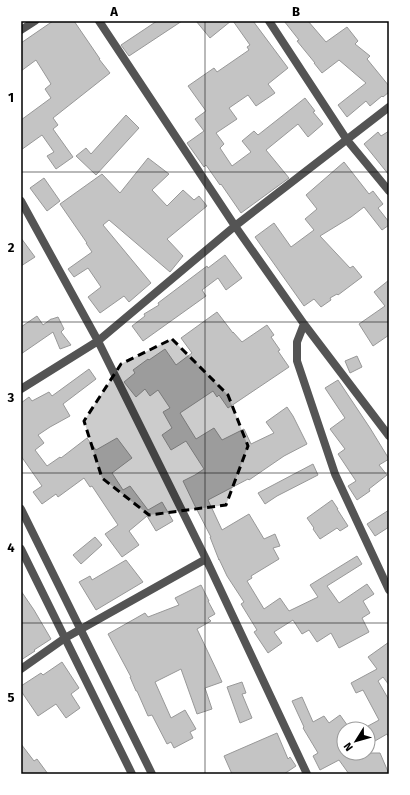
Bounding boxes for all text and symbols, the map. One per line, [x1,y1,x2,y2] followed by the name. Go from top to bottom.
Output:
[109,4,118,19] text: A
[292,4,300,19] text: B
[8,90,14,105] text: 1
[8,240,15,255] text: 2
[7,390,15,405] text: 3
[7,540,15,555] text: 4
[8,690,15,705] text: 5
[336,721,376,761] north arrow
[341,740,356,754] text: N

